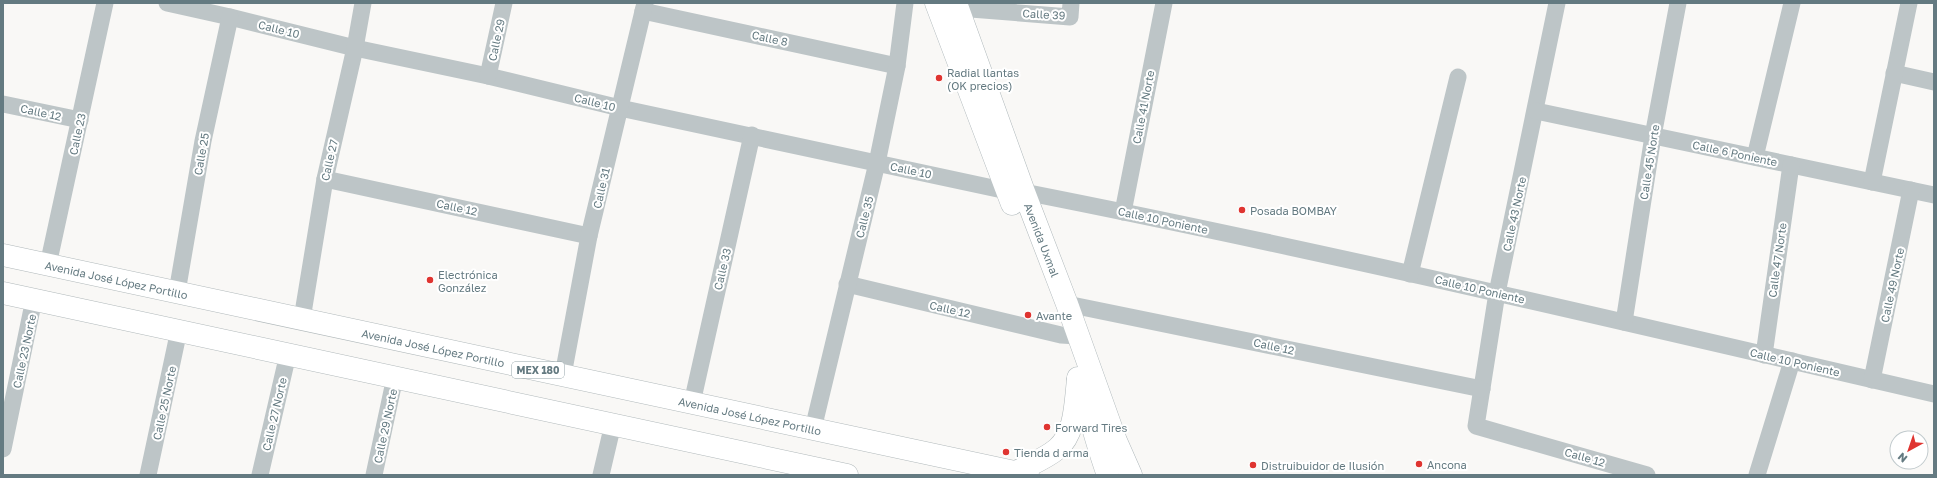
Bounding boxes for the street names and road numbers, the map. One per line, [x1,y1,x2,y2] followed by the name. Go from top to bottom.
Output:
[1022,6,1066,22] street label: Calle 39
[257,18,301,40] street label: Calle 10
[485,18,507,62] street label: Calle 29
[751,28,789,48] street label: Calle 8
[1129,69,1157,145] street label: Calle 41 Norte
[573,91,617,113] street label: Calle 10
[19,101,63,123] street label: Calle 12
[66,112,88,156] street label: Calle 23
[1637,124,1661,200] street label: Calle 45 Norte
[191,132,211,176] street label: Calle 25
[318,138,340,182] street label: Calle 27
[1691,138,1779,168] street label: Calle 6 Poniente
[889,159,933,181] street label: Calle 10
[590,166,612,210] street label: Calle 31
[1500,176,1528,252] street label: Calle 43 Norte
[853,195,875,239] street label: Calle 35
[435,196,479,218] street label: Calle 12
[1022,201,1063,279] street label: Avenida Uxmal
[1117,204,1209,236] street label: Calle 10 Poniente
[1765,222,1789,298] street label: Calle 47 Norte
[1878,246,1906,324] street label: Calle 49 Norte
[711,247,733,291] street label: Calle 33
[44,258,189,301] street label: Avenida José López Portillo
[1434,272,1526,306] street label: Calle 10 Poniente
[928,298,972,320] street label: Calle 12
[10,313,38,389] street label: Calle 23 Norte
[361,326,506,369] street label: Avenida José López Portillo
[1252,335,1296,357] street label: Calle 12
[1749,345,1841,379] street label: Calle 10 Poniente
[512,362,564,378] road number: MEX 180
[150,365,178,441] street label: Calle 25 Norte
[259,376,289,452] street label: Calle 27 Norte
[371,388,399,464] street label: Calle 29 Norte
[677,394,823,437] street label: Avenida José López Portillo
[1563,445,1607,469] street label: Calle 12

